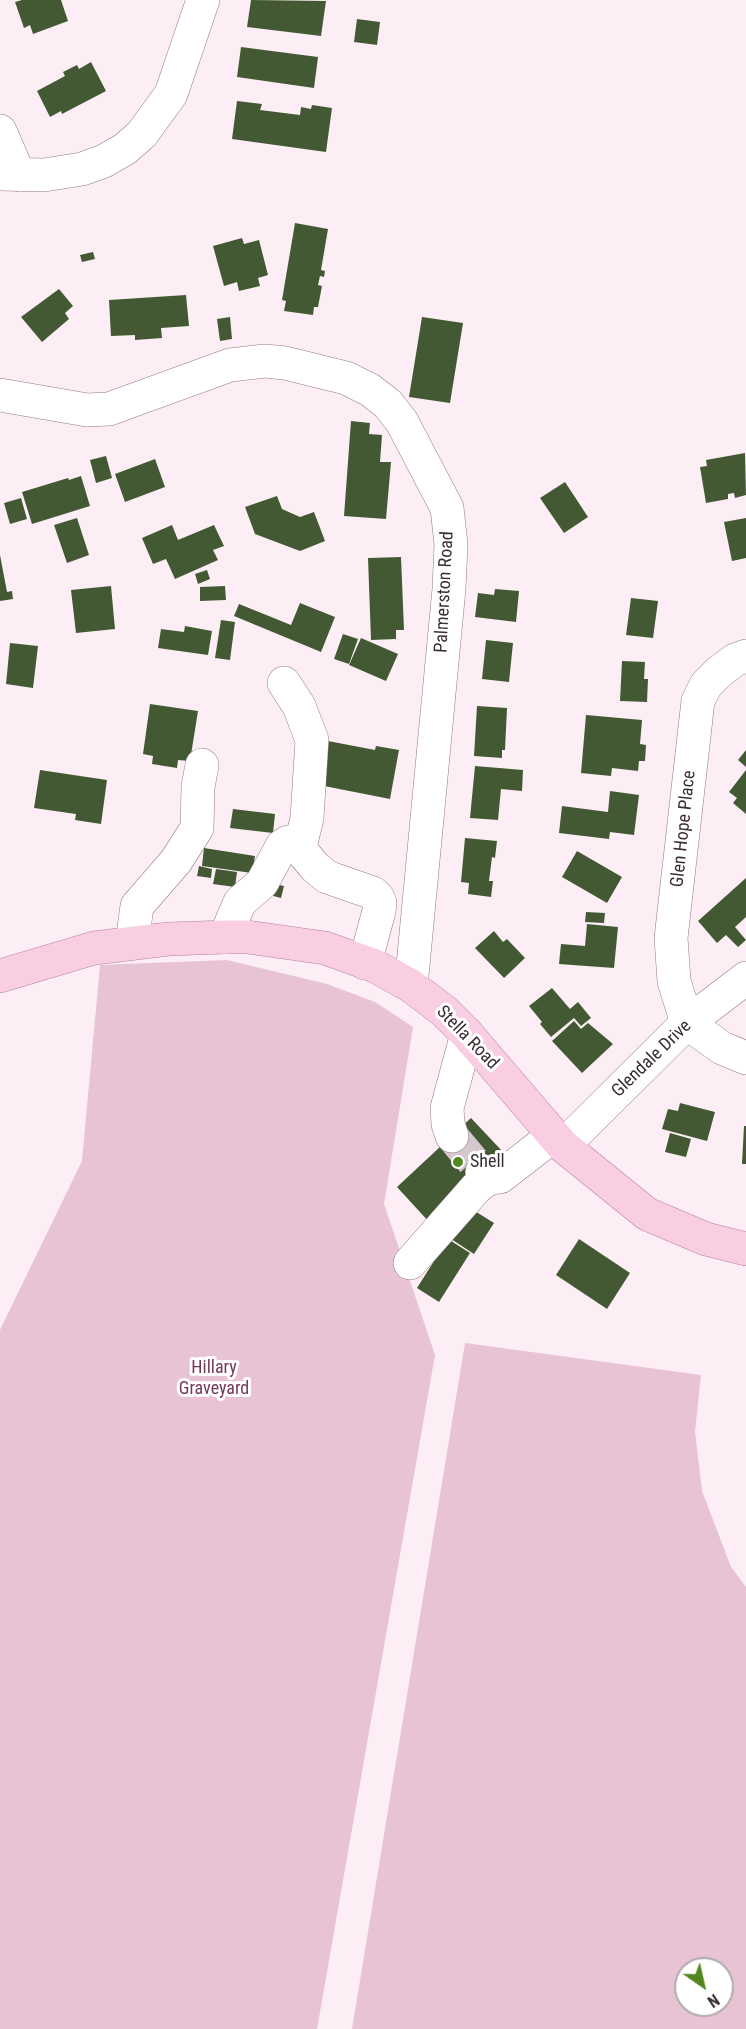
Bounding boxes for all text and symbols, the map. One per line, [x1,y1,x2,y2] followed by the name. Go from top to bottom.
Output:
[431,531,459,653] street label: Palmerston Road
[667,770,701,888] street label: Glen Hope Place
[431,1002,503,1074] street label: Stella Road
[608,1016,696,1102] street label: Glendale Drive
[470,1151,505,1173] place label: Shell
[451,1155,465,1169] marker: Shell
[179,1357,249,1400] park label: Hillary Graveyard
[674,1957,734,2017] north arrow
[704,1990,723,2011] text: N

